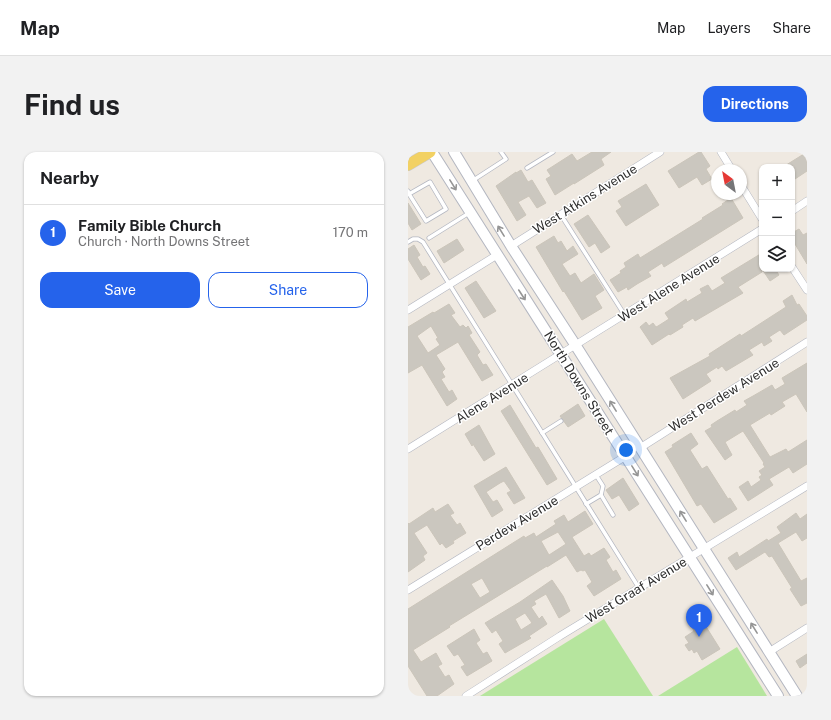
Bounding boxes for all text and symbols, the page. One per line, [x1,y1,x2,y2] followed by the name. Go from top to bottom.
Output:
[20,17,60,39] text: Map
[657,20,685,36] text: Map
[707,20,751,36] text: Layers
[773,20,811,36] text: Share
[703,86,807,122] button: Directions
[24,88,120,121] text: Find us
[530,161,640,237] street label: West Atkins Avenue
[711,164,747,200] north arrow
[759,164,795,272] map controls
[759,164,795,200] button: +
[40,168,99,188] text: Nearby
[449,179,457,191] one-way arrow
[759,200,795,236] button: −
[78,217,221,234] text: Family Bible Church
[50,225,56,240] text: 1
[333,225,368,240] text: 170 m
[497,225,505,237] one-way arrow
[78,234,250,249] text: Church · North Downs Street
[759,236,795,272] button: layers
[616,251,722,325] street label: West Alene Avenue
[40,272,200,308] button: Save
[208,272,368,308] button: Share
[518,289,527,300] one-way arrow
[541,328,617,438] street label: North Downs Street
[666,355,782,435] street label: West Perdew Avenue
[453,370,531,426] street label: Alene Avenue
[609,400,617,412] one-way arrow
[616,440,636,460] your location
[631,465,639,476] one-way arrow
[473,493,561,553] street label: Perdew Avenue
[679,511,687,522] one-way arrow
[583,554,689,626] street label: West Graaf Avenue
[707,584,715,596] one-way arrow
[686,604,712,637] pin: 1
[749,622,757,634] one-way arrow

